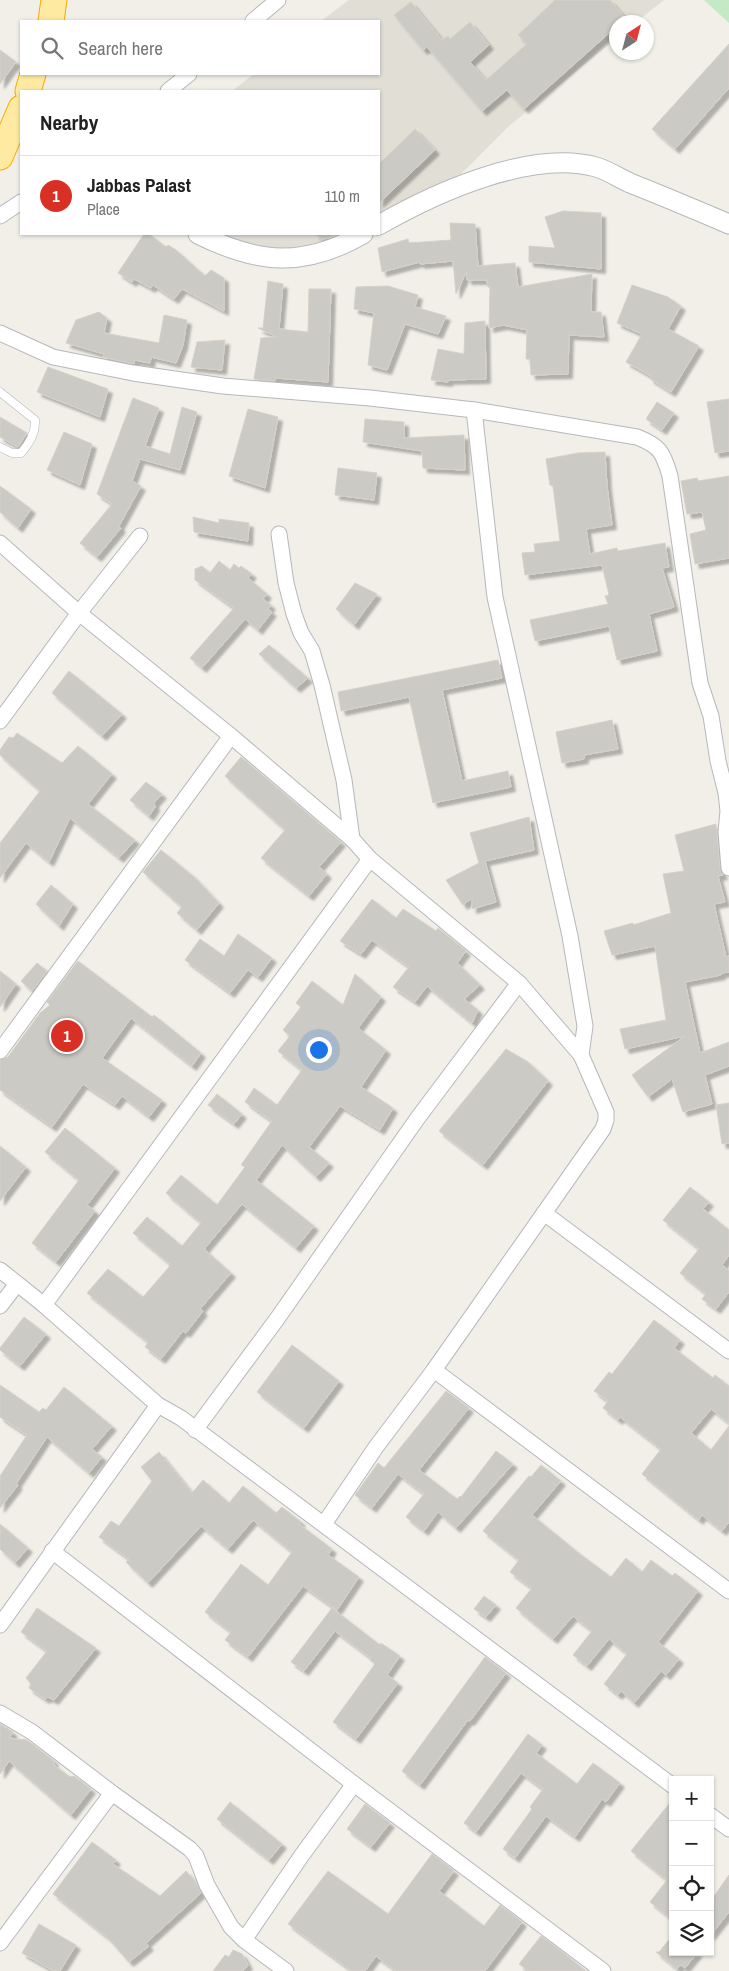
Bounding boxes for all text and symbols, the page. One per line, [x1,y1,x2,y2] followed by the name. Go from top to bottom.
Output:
[609,15,654,60] north arrow
[20,20,380,75] search box
[38,34,66,62] icon: search
[78,35,163,61] text: Search here
[40,108,98,137] text: Nearby
[87,172,191,198] text: Jabbas Palast
[52,185,60,207] text: 1
[324,185,360,207] text: 110 m
[87,198,120,220] text: Place
[51,1017,83,1055] pin: 1
[306,1037,332,1063] your location
[669,1776,714,1956] map controls
[669,1776,714,1821] button: +
[669,1821,714,1866] button: −
[669,1866,714,1911] button: locate
[669,1911,714,1956] button: layers

